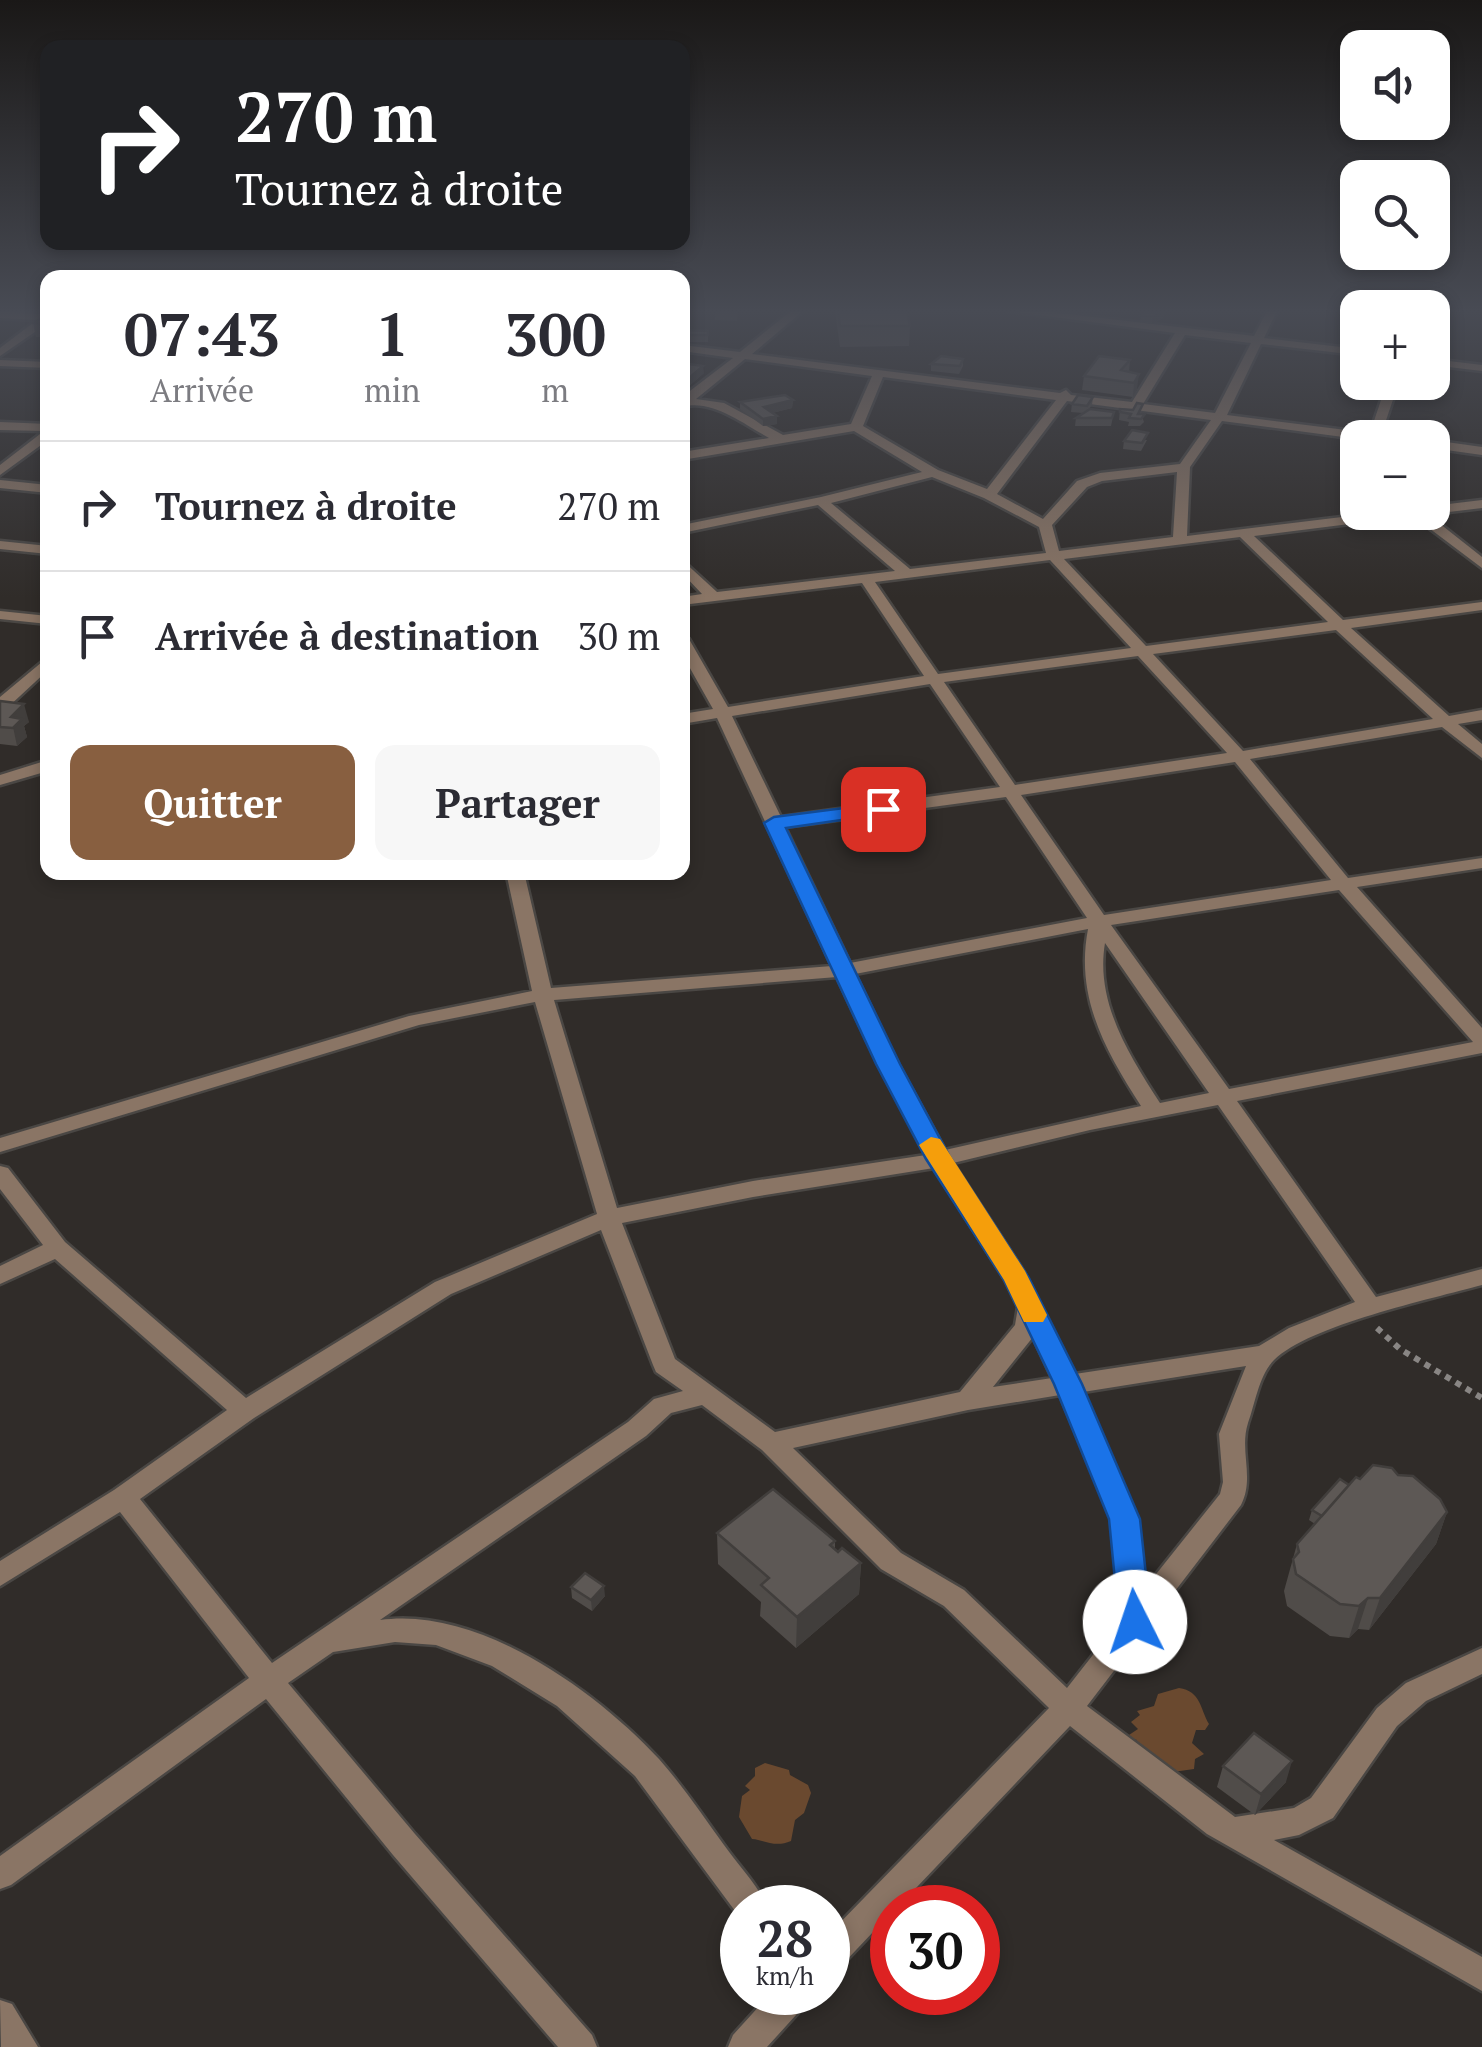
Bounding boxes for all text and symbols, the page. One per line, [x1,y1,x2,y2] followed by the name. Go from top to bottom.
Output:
[1340,30,1450,530] map controls
[1340,30,1450,140] button: sound
[235,69,437,162] text: 270 m
[70,80,200,210] icon: right
[235,158,563,218] text: Tournez à droite
[1340,160,1450,270] button: search
[1340,290,1450,400] button: +
[124,294,280,373] text: 07:43
[375,294,409,373] text: 1
[504,294,606,373] text: 300
[150,369,254,411] text: Arrivée
[364,369,420,411] text: min
[541,369,569,411] text: m
[1340,420,1450,530] button: −
[70,479,125,534] icon: right
[155,481,457,531] text: Tournez à droite
[557,481,660,531] text: 270 m
[70,609,125,664] icon: arrive
[155,611,539,661] text: Arrivée à destination
[577,611,660,661] text: 30 m
[70,745,355,860] button: Quitter
[375,745,660,860] button: Partager
[841,767,926,852] pin
[856,782,911,837] icon: arrive
[1083,1570,1187,1674] position arrow
[870,1885,1000,2015] speed limit sign: 30
[757,1905,813,1971] text: 28
[756,1959,814,1992] text: km/h

